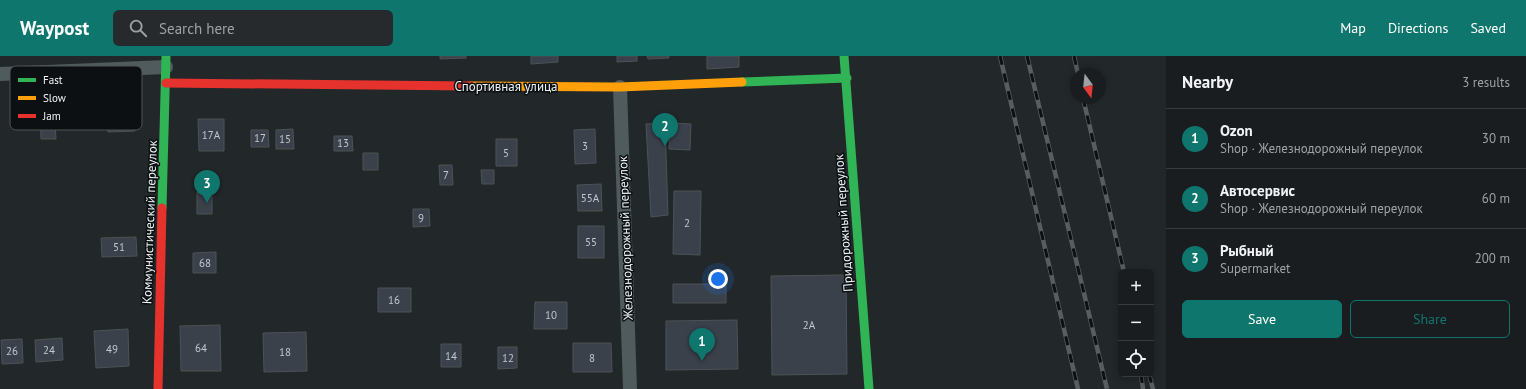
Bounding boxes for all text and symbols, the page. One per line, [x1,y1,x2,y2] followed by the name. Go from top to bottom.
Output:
[113,10,393,46] search box
[20,16,89,40] text: Waypost
[127,17,149,39] icon: search
[159,19,235,38] text: Search here
[1340,19,1366,37] text: Map
[1388,19,1448,37] text: Directions
[1470,19,1506,37] text: Saved
[10,66,142,130] legend
[1070,68,1106,104] north arrow
[1182,71,1233,93] text: Nearby
[43,73,63,87] text: Fast
[1462,74,1510,91] text: 3 results
[454,78,558,95] street label: Спортивная улица
[43,91,66,105] text: Slow
[42,109,61,123] text: Jam
[652,113,678,146] pin: 2
[1220,121,1253,140] text: Ozon
[202,128,221,142] house number: 17А
[1191,130,1199,147] text: 1
[1482,130,1510,147] text: 30 m
[254,131,266,145] house number: 17
[279,132,291,146] house number: 15
[337,136,349,150] house number: 13
[138,139,161,304] street label: Коммунистический переулок
[582,139,588,153] house number: 3
[1220,140,1423,157] text: Shop · Железнодорожный переулок
[503,146,509,160] house number: 5
[830,153,857,292] street label: Придорожный переулок
[614,155,637,321] street label: Железнодорожный переулок
[443,168,449,182] house number: 7
[194,170,220,203] pin: 3
[1220,181,1295,200] text: Автосервис
[1191,190,1199,207] text: 2
[1482,190,1510,207] text: 60 m
[581,191,600,205] house number: 55А
[1220,200,1423,217] text: Shop · Железнодорожный переулок
[418,211,424,225] house number: 9
[684,216,690,230] house number: 2
[585,235,597,249] house number: 55
[113,240,125,254] house number: 51
[1220,241,1274,260] text: Рыбный
[1191,250,1199,267] text: 3
[1475,250,1510,267] text: 200 m
[199,256,211,270] house number: 68
[1220,260,1290,277] text: Supermarket
[708,269,728,289] your location
[1118,269,1154,377] map controls
[1118,269,1154,305] button: +
[388,293,400,307] house number: 16
[1182,300,1342,338] button: Save
[1350,300,1510,338] button: Share
[1118,305,1154,341] button: −
[545,308,557,322] house number: 10
[803,318,816,332] house number: 2А
[689,328,715,361] pin: 1
[195,341,207,355] house number: 64
[1118,341,1154,377] button: locate
[106,342,118,356] house number: 49
[43,343,55,357] house number: 24
[6,344,18,358] house number: 26
[279,345,291,359] house number: 18
[445,349,457,363] house number: 14
[502,351,514,365] house number: 12
[589,351,595,365] house number: 8

